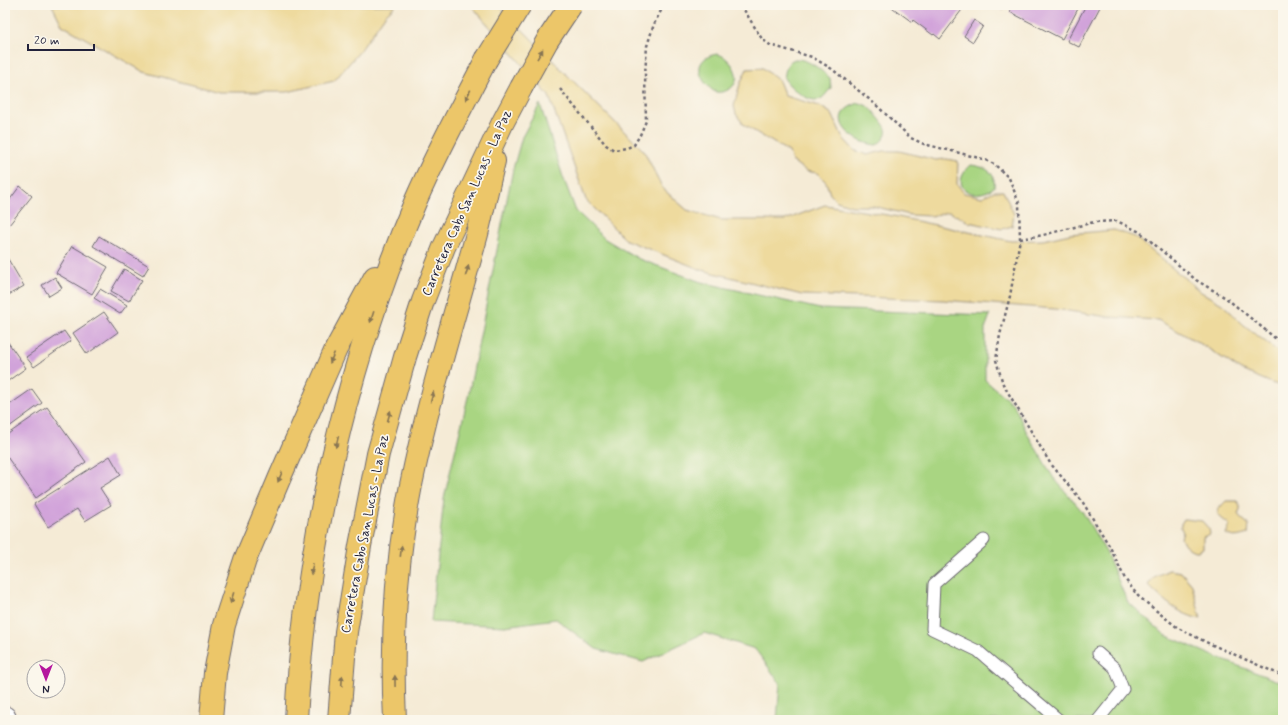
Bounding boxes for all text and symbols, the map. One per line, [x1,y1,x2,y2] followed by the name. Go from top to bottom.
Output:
[28,26,94,52] scale bar
[34,33,60,49] text: 20 m
[537,48,544,60] one-way arrow
[465,89,471,100] one-way arrow
[418,107,516,299] street label: Carretera Cabo San Lucas - La Paz
[464,265,470,277] one-way arrow
[369,311,375,323] one-way arrow
[329,353,335,364] one-way arrow
[429,390,435,402] one-way arrow
[386,409,392,421] one-way arrow
[337,433,393,635] street label: Carretera Cabo San Lucas - La Paz
[334,436,340,448] one-way arrow
[276,472,282,484] one-way arrow
[398,545,404,557] one-way arrow
[309,563,315,575] one-way arrow
[229,592,235,604] one-way arrow
[26,659,66,699] north arrow
[392,674,398,687] one-way arrow
[338,675,345,687] one-way arrow
[42,681,50,695] text: N

